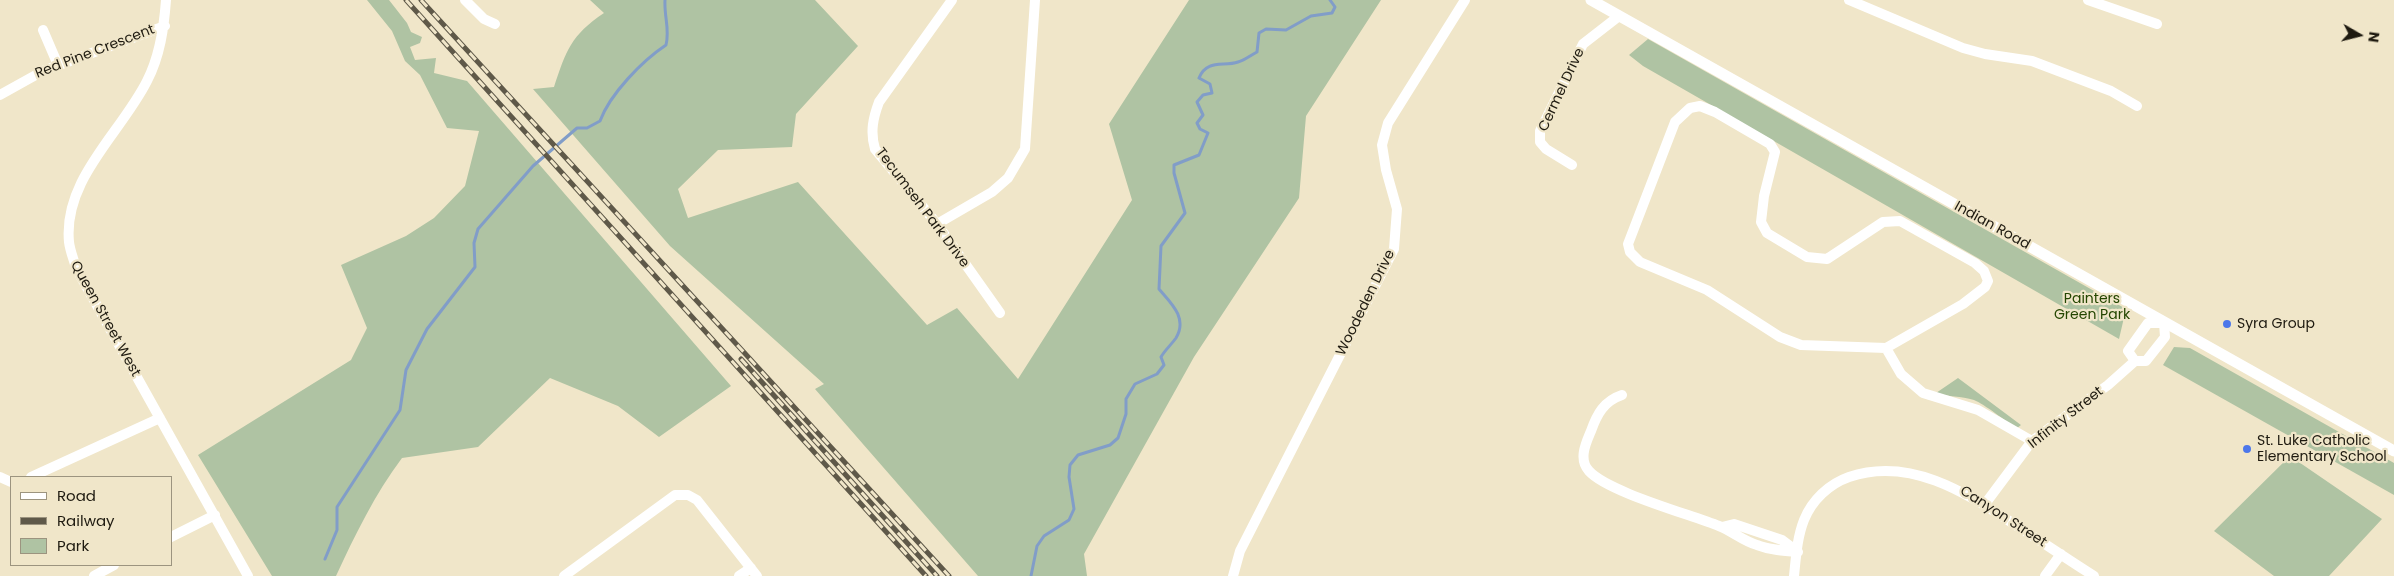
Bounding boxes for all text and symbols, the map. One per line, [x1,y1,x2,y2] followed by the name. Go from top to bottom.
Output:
[2334,10,2384,60] north arrow
[33,21,157,83] street label: Red Pine Crescent
[2363,30,2384,44] text: N
[1535,46,1589,134] street label: Cermel Drive
[871,145,973,271] street label: Tecumseh Park Drive
[1951,198,2033,254] street label: Indian Road
[1333,247,1399,359] street label: Woodeden Drive
[66,258,144,380] street label: Queen Street West
[2054,291,2130,324] park label: Painters Green Park
[2237,316,2315,332] place label: Syra Group
[2221,318,2233,330] marker: Syra Group
[2025,384,2107,452] street label: Infinity Street
[2257,433,2387,466] place label: St. Luke Catholic Elementary School
[2241,443,2253,455] marker: St. Luke Catholic Elementary School
[10,476,172,566] legend
[1957,483,2049,551] street label: Canyon Street
[57,485,96,506] text: Road
[57,510,115,531] text: Railway
[57,535,89,556] text: Park

